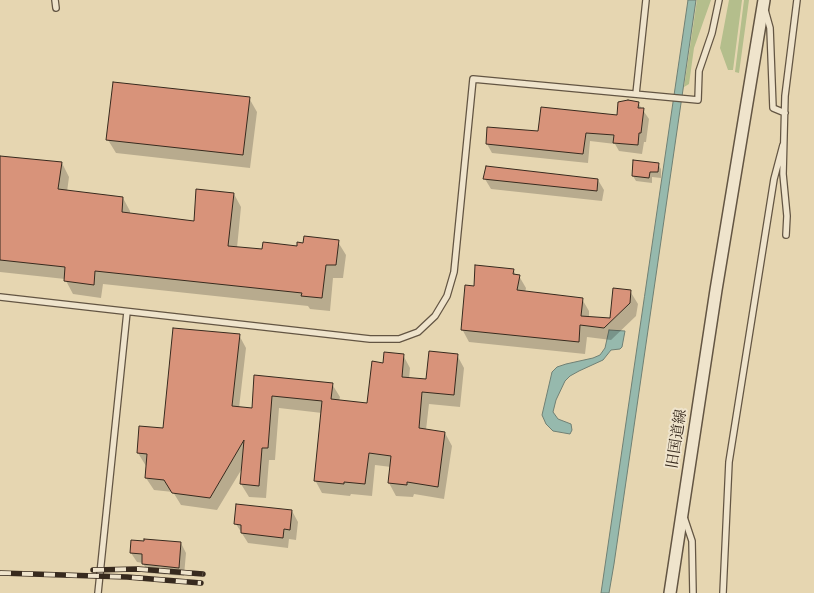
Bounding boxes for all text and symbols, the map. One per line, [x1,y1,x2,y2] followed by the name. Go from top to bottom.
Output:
[664,408,692,470] street label: 旧国道線

